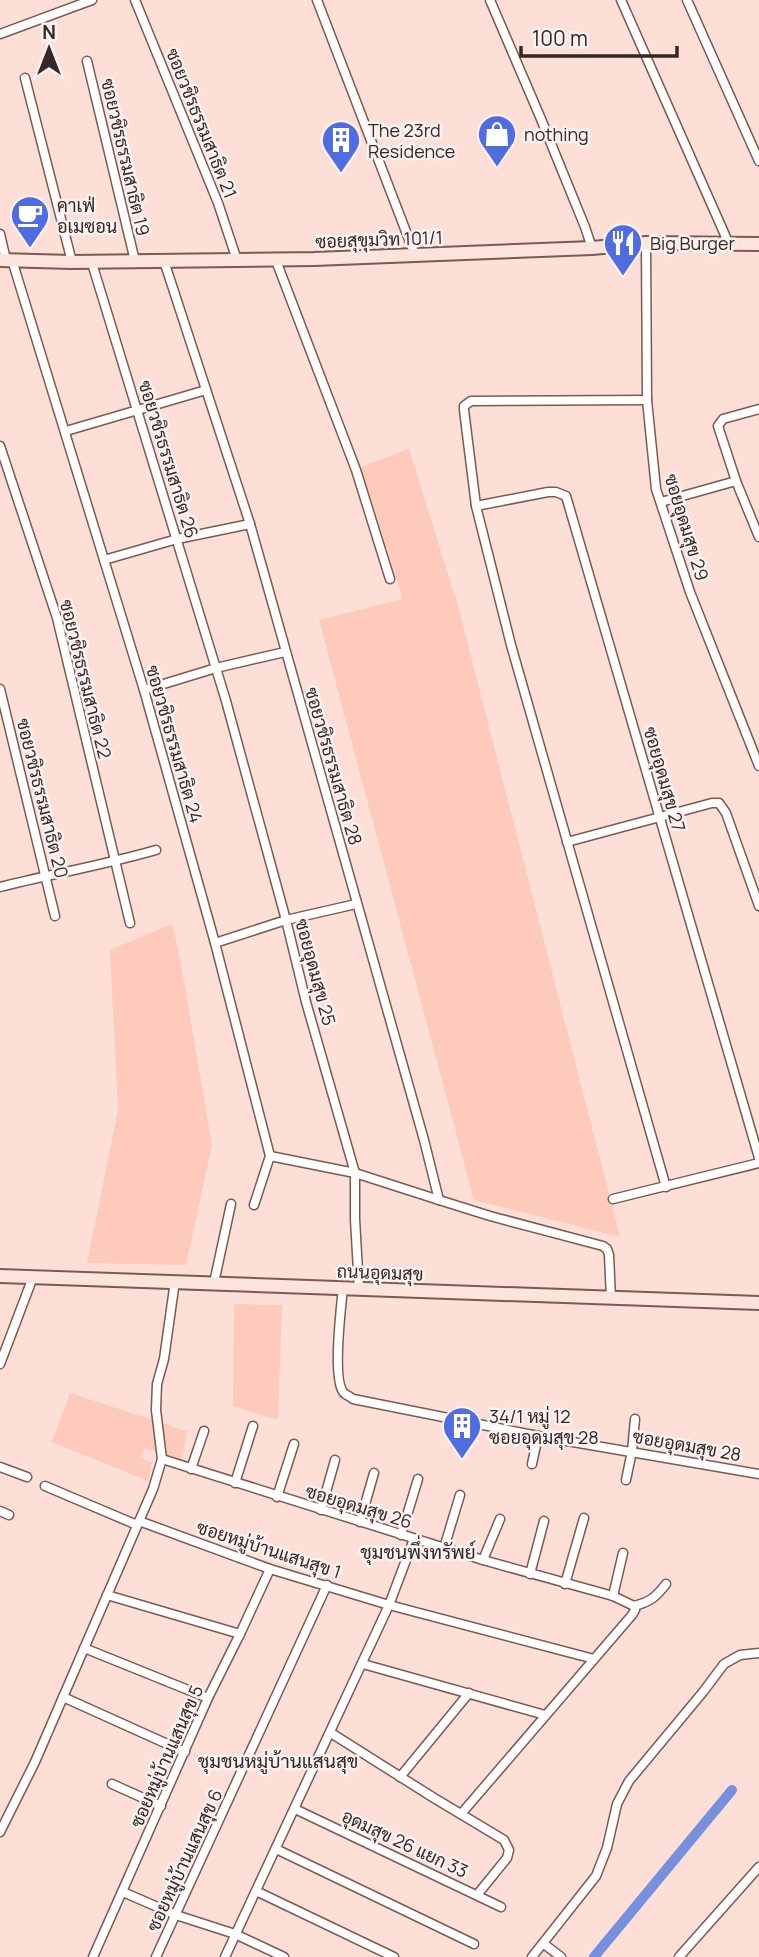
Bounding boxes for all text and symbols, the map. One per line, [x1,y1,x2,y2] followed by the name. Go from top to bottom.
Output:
[14,14,84,84] north arrow
[521,14,677,58] scale bar
[42,19,56,45] text: N
[532,24,588,52] text: 100 m
[161,44,243,202] street label: ซอยวชิรธรรมสาธิต 21
[96,76,156,238] street label: ซอยวชิรธรรมสาธิต 19
[476,113,518,168] shop icon: nothing
[368,118,455,163] place label: The 23rd Residence
[320,119,362,174] building icon: The 23rd Residence
[524,122,589,146] place label: nothing
[57,193,117,238] place label: คาเฟ่ อเมซอน
[9,194,51,249] cafe icon: คาเฟ่ อเมซอน
[602,222,644,277] restaurant icon: Big Burger
[315,225,443,254] street label: ซอยสุขุมวิท 101/1
[650,231,736,255] place label: Big Burger
[134,377,204,541] street label: ซอยวชิรธรรมสาธิต 26
[658,471,715,584] street label: ซอยอุดมสุข 29
[55,597,117,761] street label: ซอยวชิรธรรมสาธิต 22
[141,662,209,826] street label: ซอยวชิรธรรมสาธิต 24
[300,684,368,848] street label: ซอยวชิรธรรมสาธิต 28
[12,716,74,880] street label: ซอยวชิรธรรมสาธิต 20
[638,724,691,835] street label: ซอยอุดมสุข 27
[289,916,342,1028] street label: ซอยอุดมสุข 25
[336,1258,424,1287] street label: ถนนอุดมสุข
[489,1404,599,1450] place label: 34/1 หมู่ 12 ซอยอุดมสุข 28
[441,1405,483,1460] building icon: 34/1 หมู่ 12 ซอยอุดมสุข 28
[631,1424,743,1467] street label: ซอยอุดมสุข 28
[302,1478,415,1535] street label: ซอยอุดมสุข 26
[193,1514,344,1586] street label: ซอยหมู่บ้านแสนสุข 1
[360,1535,476,1565] district label: ชุมชนพึ่งทรัพย์
[124,1681,210,1832] street label: ซอยหมู่บ้านแสนสุข 5
[198,1748,358,1775] district label: ชุมชนหมู่บ้านแสนสุข
[140,1785,229,1936] street label: ซอยหมู่บ้านแสนสุข 6
[338,1803,472,1884] street label: อุดมสุข 26 แยก 33

